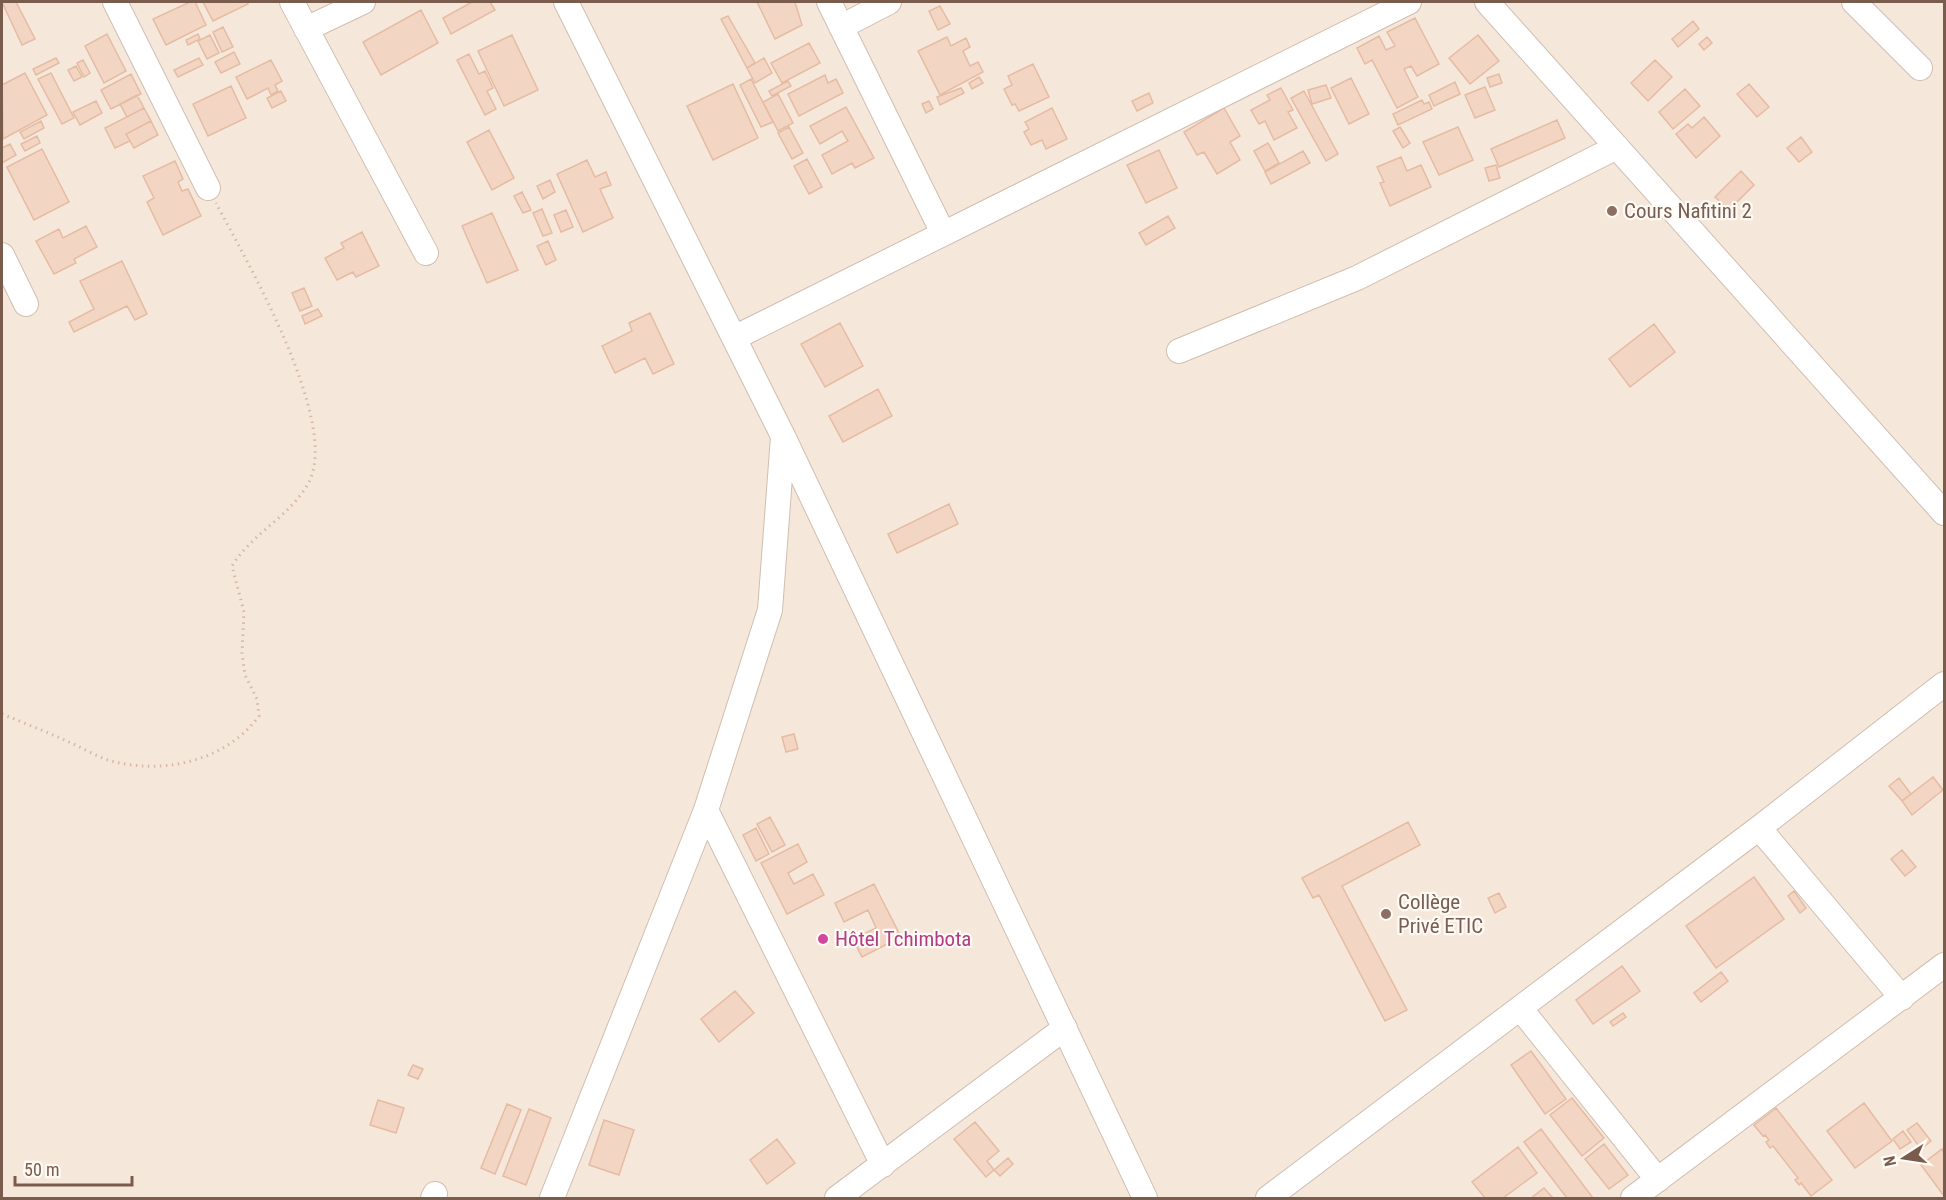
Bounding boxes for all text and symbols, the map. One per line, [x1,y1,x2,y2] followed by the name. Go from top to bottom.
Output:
[1624,199,1752,223] place label: Cours Nafitini 2
[1605,204,1619,218] marker: Cours Nafitini 2
[1398,890,1483,938] place label: Collège Privé ETIC
[1379,907,1393,921] marker: Collège Privé ETIC
[835,927,971,951] place label: Hôtel Tchimbota
[816,932,830,946] marker: Hôtel Tchimbota
[1874,1128,1934,1188] north arrow
[15,1149,132,1187] scale bar
[1880,1154,1900,1168] text: N
[24,1159,59,1180] text: 50 m

